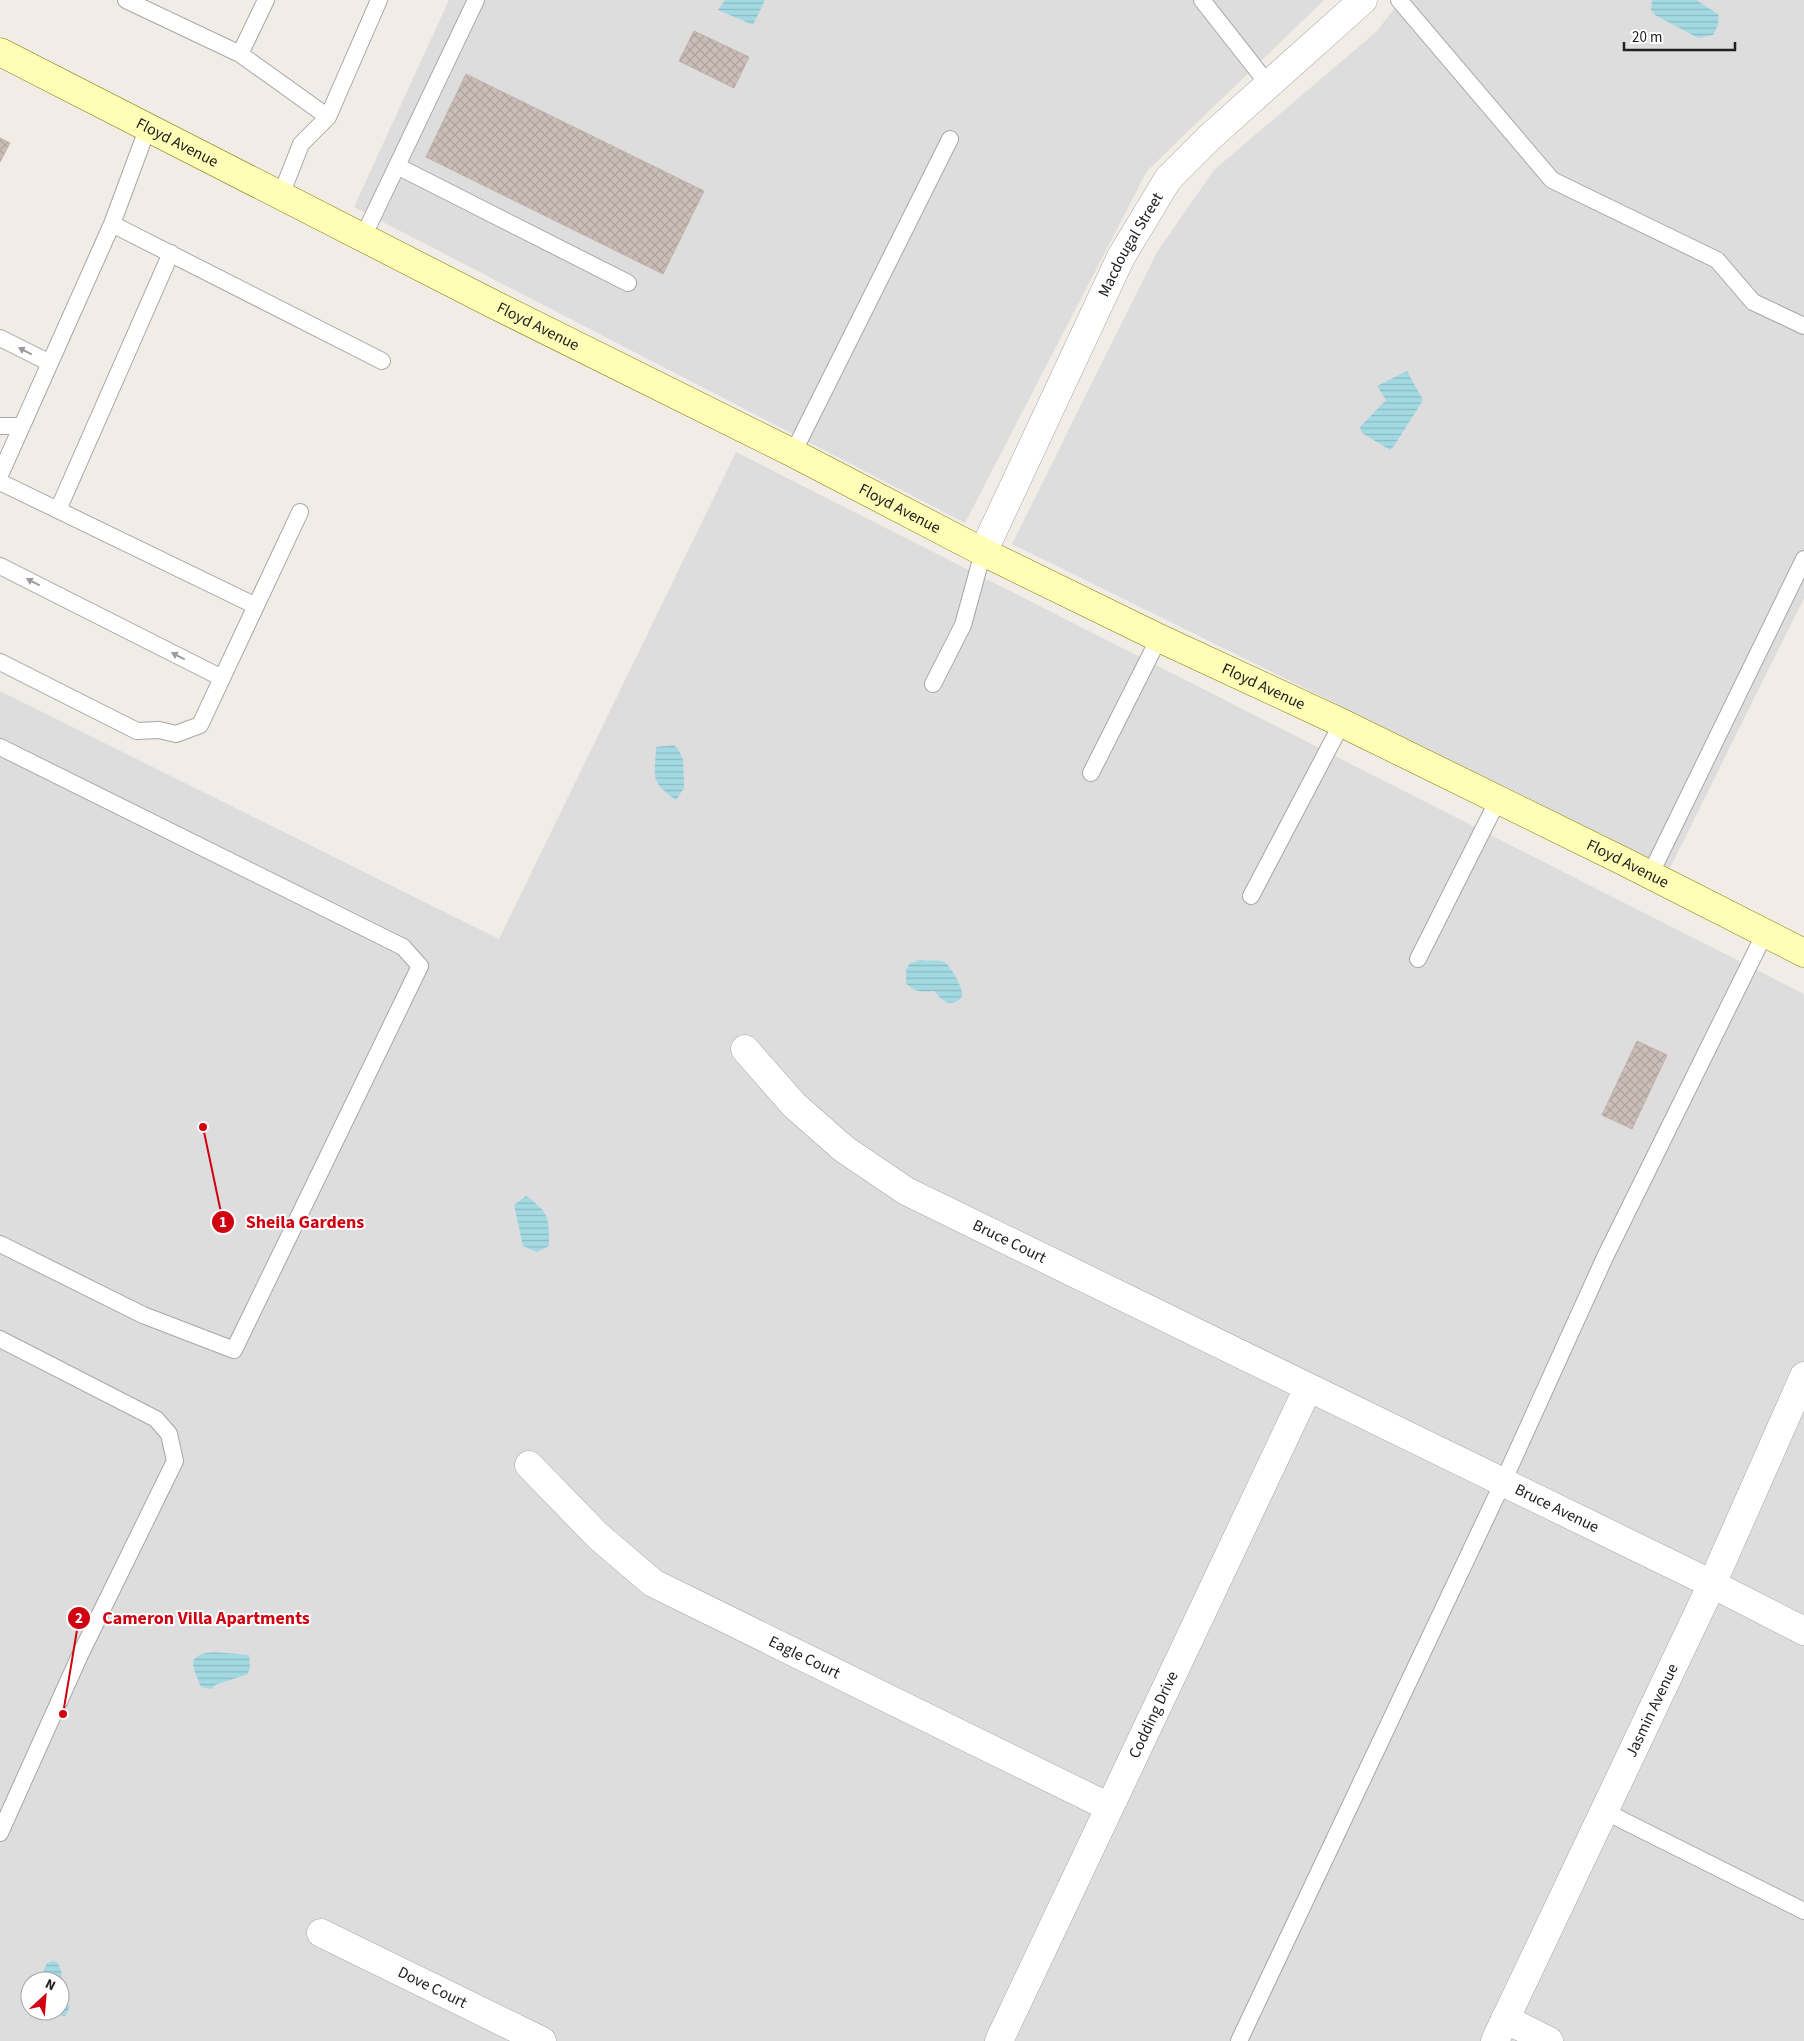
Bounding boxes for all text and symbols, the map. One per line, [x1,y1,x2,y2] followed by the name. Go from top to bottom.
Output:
[1624,20,1735,52] scale bar
[1632,27,1662,48] text: 20 m
[132,112,222,173] street label: Floyd Avenue
[1093,188,1169,300] street label: Macdougal Street
[493,297,583,356] street label: Floyd Avenue
[18,347,32,355] one-way arrow
[855,478,945,539] street label: Floyd Avenue
[26,578,40,586] one-way arrow
[171,652,185,660] one-way arrow
[1218,658,1309,715] street label: Floyd Avenue
[1583,834,1673,894] street label: Floyd Avenue
[211,1205,374,1238] callout: Sheila Gardens
[246,1210,364,1235] text: Sheila Gardens
[219,1212,227,1233] text: 1
[969,1214,1050,1269] street label: Bruce Court
[1511,1478,1603,1538] street label: Bruce Avenue
[67,1601,319,1634] callout: Cameron Villa Apartments
[102,1606,310,1631] text: Cameron Villa Apartments
[75,1608,83,1629] text: 2
[765,1630,844,1685] street label: Eagle Court
[1620,1660,1684,1761] street label: Jasmin Avenue
[1123,1667,1184,1762] street label: Codding Drive
[394,1961,471,2014] street label: Dove Court
[20,1971,70,2021] north arrow
[42,1974,59,1996] text: N

